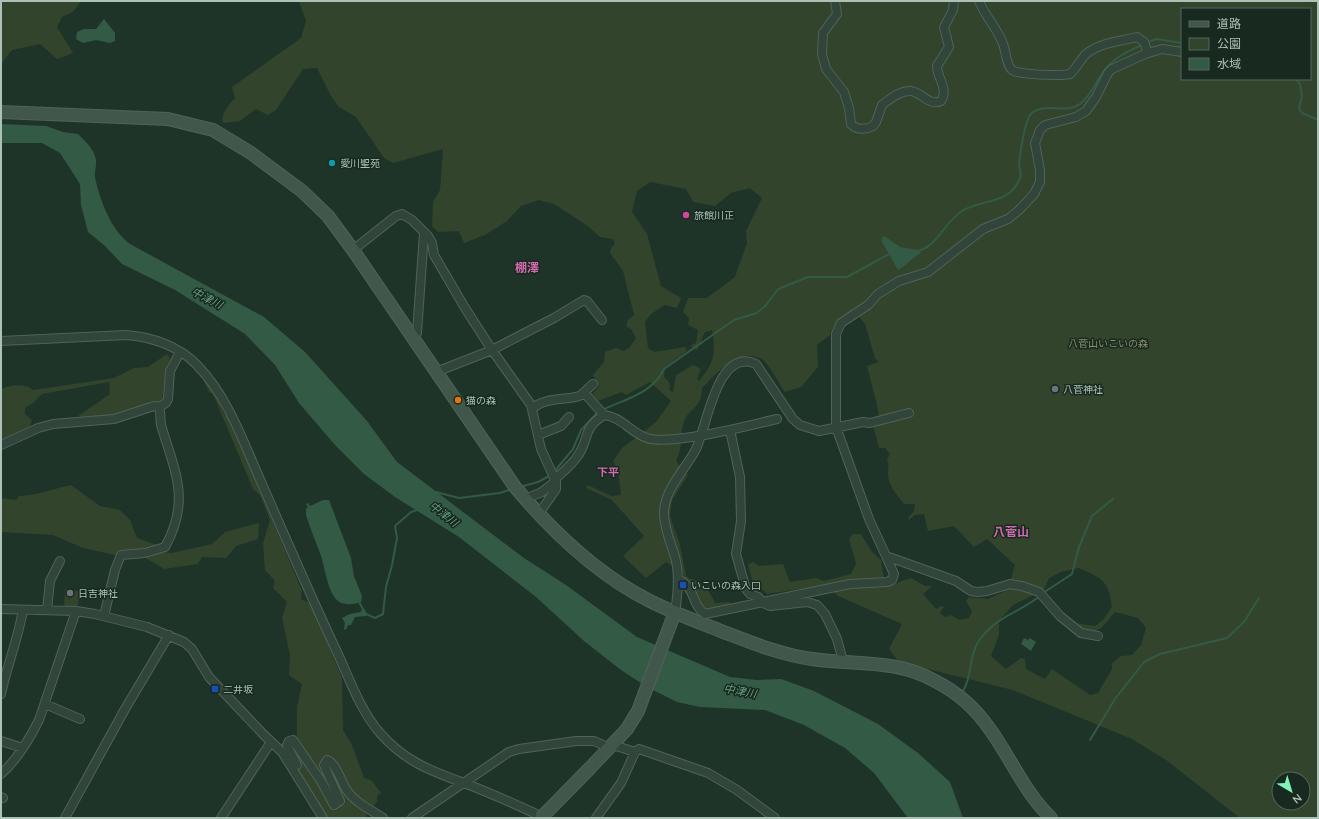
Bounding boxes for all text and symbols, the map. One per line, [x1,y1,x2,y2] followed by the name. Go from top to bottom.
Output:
[1181,8,1311,80] legend
[1217,16,1241,31] text: 道路
[1217,36,1241,51] text: 公園
[1217,56,1241,71] text: 水域
[340,157,380,170] place label: 愛川聖苑
[327,158,337,168] marker: 愛川聖苑
[694,209,734,222] place label: 旅館川正
[681,210,691,220] marker: 旅館川正
[515,260,539,275] district label: 棚澤
[189,284,226,312] water label: 中津川
[1068,337,1148,350] park label: 八菅山いこいの森
[1063,383,1103,396] place label: 八菅神社
[1050,384,1060,394] marker: 八菅神社
[466,394,496,407] place label: 猫の森
[453,395,463,405] marker: 猫の森
[597,465,619,479] district label: 下平
[427,498,462,530] water label: 中津川
[993,524,1029,539] district label: 八菅山
[691,579,761,592] place label: いこいの森入口
[678,580,688,590] marker: いこいの森入口
[78,587,118,600] place label: 日吉神社
[65,588,75,598] marker: 日吉神社
[723,681,758,701] water label: 中津川
[223,683,253,696] place label: 二井坂
[210,684,220,694] marker: 二井坂
[1271,771,1311,811] north arrow
[1290,791,1305,807] text: N

